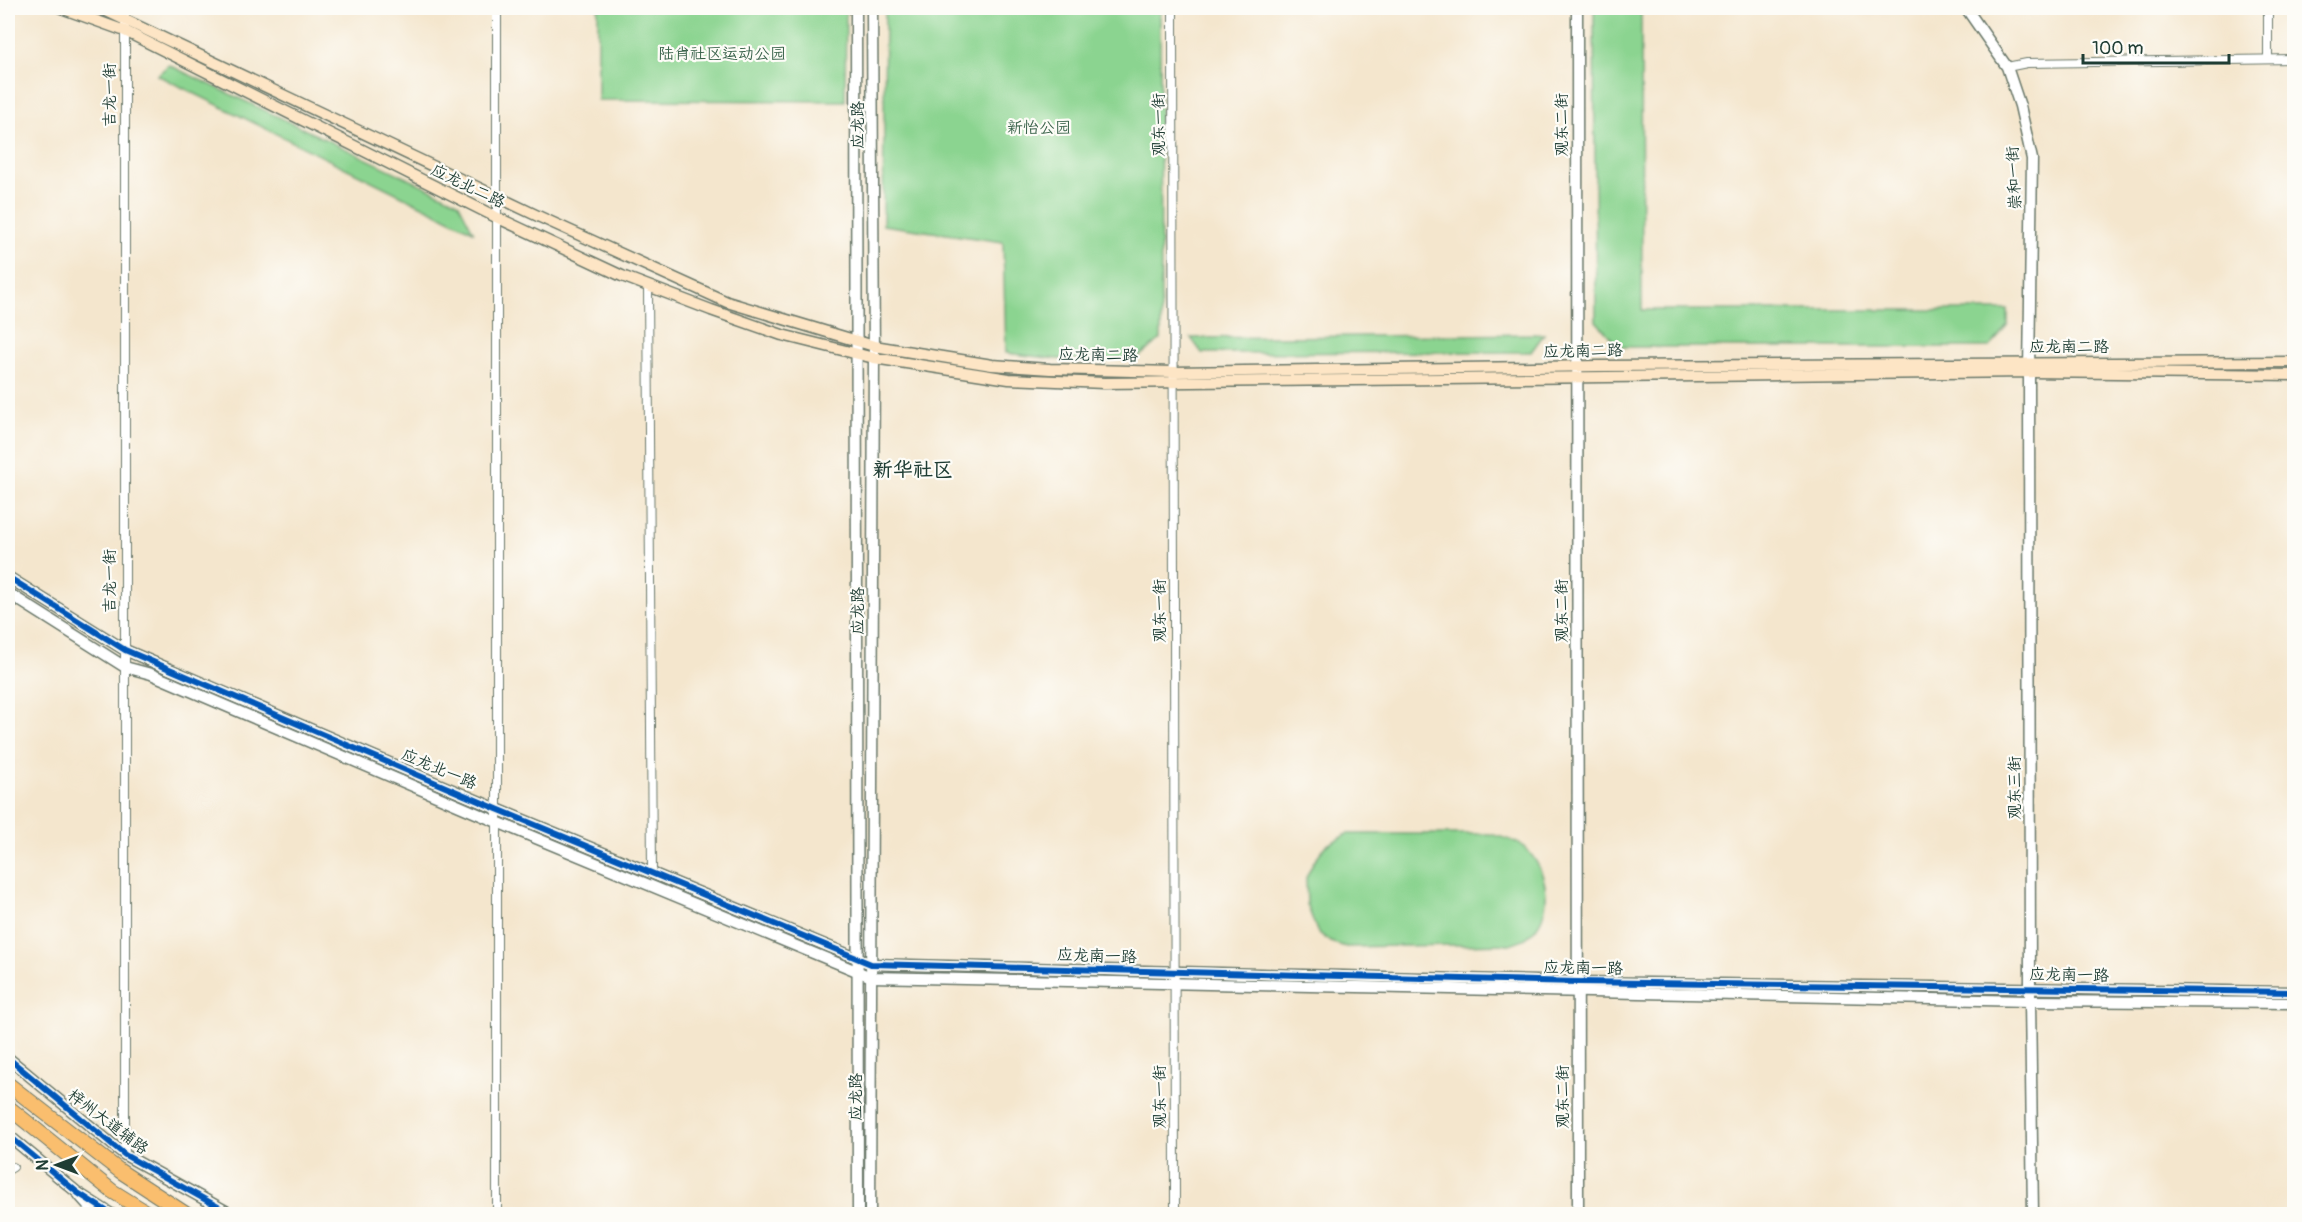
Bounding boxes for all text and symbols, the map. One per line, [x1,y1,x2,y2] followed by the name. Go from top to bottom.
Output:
[2083,27,2228,65] scale bar
[2092,37,2144,60] text: 100 m
[658,44,786,64] park label: 陆肖社区运动公园
[100,63,120,127] street label: 吉龙一街
[1149,93,1169,157] street label: 观东一街
[1552,93,1572,157] street label: 观东二街
[848,101,868,149] street label: 应龙路
[1007,118,1071,138] park label: 新怡公园
[2002,146,2026,210] street label: 崇和一街
[428,159,508,213] street label: 应龙北二路
[2029,337,2109,357] street label: 应龙南二路
[1543,340,1623,362] street label: 应龙南二路
[1058,344,1138,366] street label: 应龙南二路
[873,457,953,482] district label: 新华社区
[100,549,120,613] street label: 吉龙一街
[1150,579,1170,643] street label: 观东一街
[1552,579,1572,643] street label: 观东二街
[848,587,868,635] street label: 应龙路
[398,744,480,794] street label: 应龙北一路
[2005,756,2025,820] street label: 观东三街
[1057,945,1137,967] street label: 应龙南一路
[1543,957,1623,979] street label: 应龙南一路
[2029,964,2109,986] street label: 应龙南一路
[1150,1065,1170,1129] street label: 观东一街
[1553,1065,1573,1129] street label: 观东二街
[846,1073,866,1121] street label: 应龙路
[64,1085,152,1159] street label: 梓州大道辅路
[27,1135,87,1195] north arrow
[33,1159,53,1170] text: N

